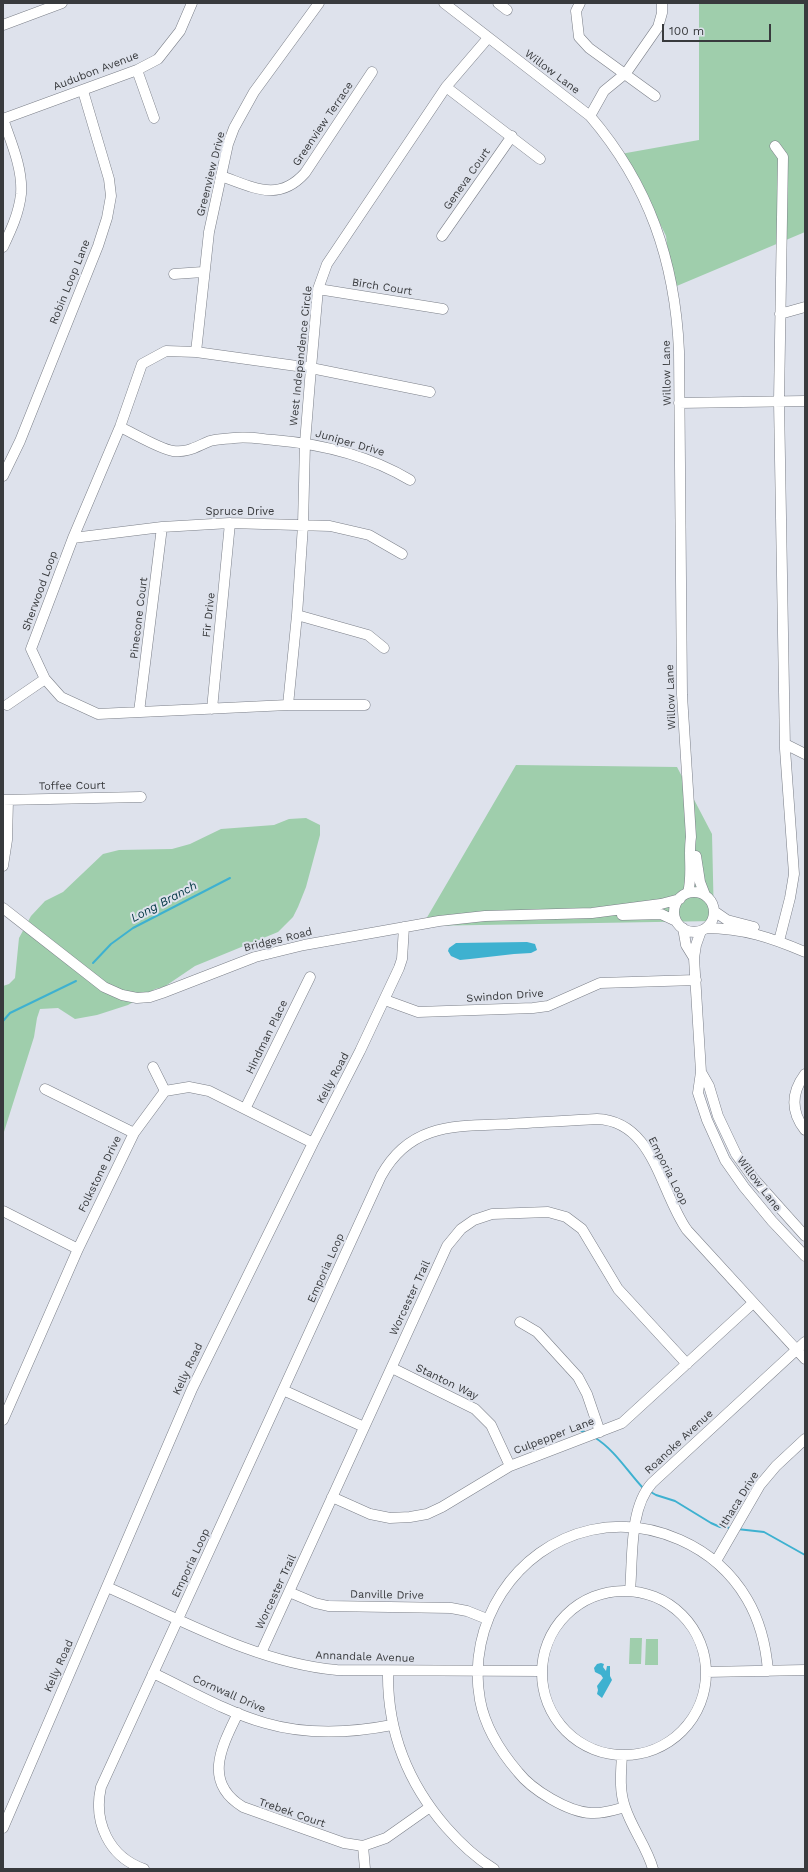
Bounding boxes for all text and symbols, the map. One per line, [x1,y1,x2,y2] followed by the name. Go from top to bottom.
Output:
[664,16,773,42] scale bar
[669,24,704,38] text: 100 m
[522,47,582,97] street label: Willow Lane
[51,49,141,93] street label: Audubon Avenue
[290,79,356,169] street label: Greenview Terrace
[194,130,228,218] street label: Greenview Drive
[441,145,493,213] street label: Geneva Court
[47,238,93,326] street label: Robin Loop Lane
[351,276,413,298] street label: Birch Court
[287,285,315,427] street label: West Independence Circle
[660,340,674,406] street label: Willow Lane
[314,427,386,459] street label: Juniper Drive
[206,505,274,519] street label: Spruce Drive
[19,549,61,633] street label: Sherwood Loop
[127,576,151,660] street label: Pinecone Court
[200,592,218,638] street label: Fir Drive
[663,664,679,730] street label: Willow Lane
[39,779,105,793] street label: Toffee Court
[128,879,200,925] water label: Long Branch
[242,925,314,955] street label: Bridges Road
[466,987,544,1005] street label: Swindon Drive
[243,998,291,1076] street label: Hindman Place
[314,1050,352,1106] street label: Kelly Road
[76,1134,124,1214] street label: Folkstone Drive
[645,1135,691,1207] street label: Emporia Loop
[734,1154,784,1214] street label: Willow Lane
[305,1231,347,1305] street label: Emporia Loop
[387,1258,433,1338] street label: Worcester Trail
[170,1341,206,1397] street label: Kelly Road
[414,1361,480,1403] street label: Stanton Way
[642,1407,716,1477] street label: Roanoke Avenue
[512,1415,596,1457] street label: Culpepper Lane
[716,1469,762,1531] street label: Ithaca Drive
[169,1526,213,1600] street label: Emporia Loop
[253,1552,299,1632] street label: Worcester Trail
[350,1588,424,1602] street label: Danville Drive
[42,1638,76,1694] street label: Kelly Road
[315,1649,415,1665] street label: Annandale Avenue
[190,1672,268,1716] street label: Cornwall Drive
[257,1795,327,1831] street label: Trebek Court

